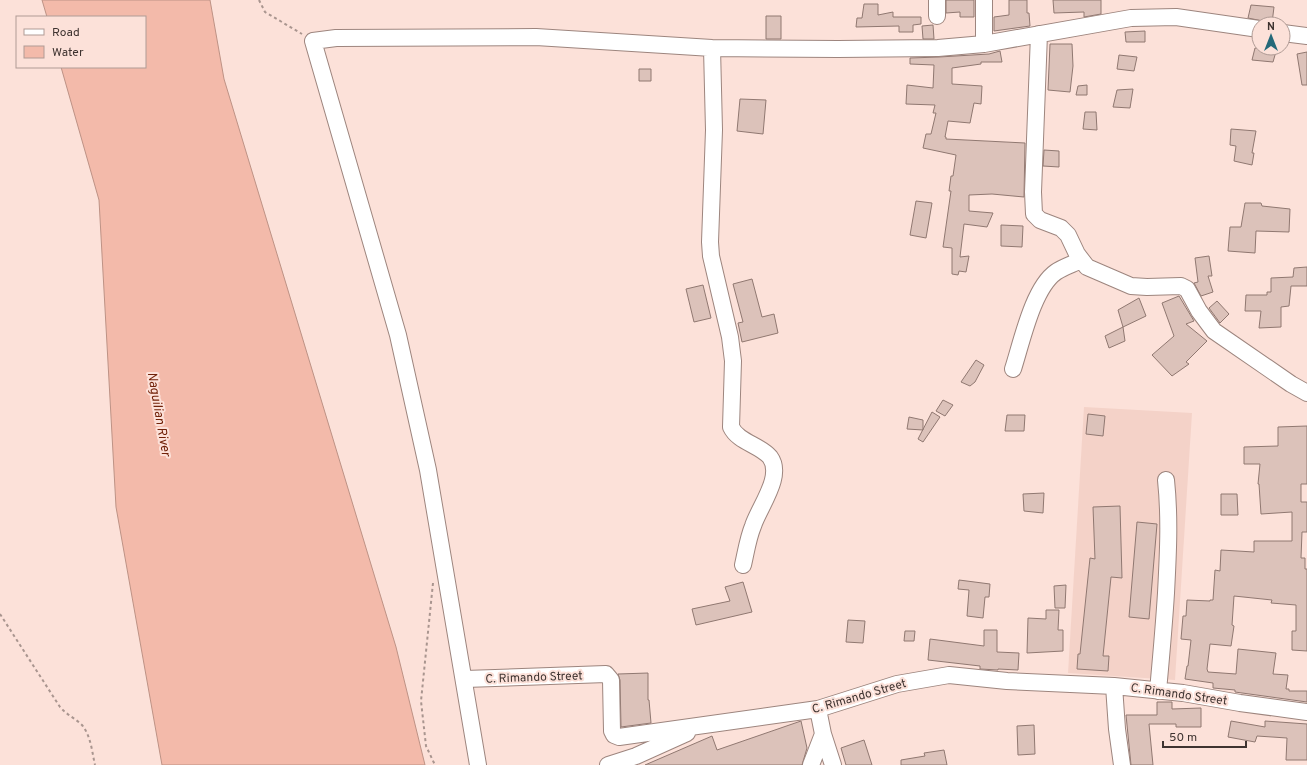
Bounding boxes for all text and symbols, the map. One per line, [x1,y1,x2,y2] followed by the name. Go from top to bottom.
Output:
[16,16,146,68] legend
[1251,16,1291,56] north arrow
[1267,20,1275,34] text: N
[52,25,80,41] text: Road
[52,45,84,61] text: Water
[143,371,173,459] water label: Naguilian River
[485,668,583,688] street label: C. Rimando Street
[810,676,908,718] street label: C. Rimando Street
[1130,680,1228,710] street label: C. Rimando Street
[1163,723,1246,749] scale bar
[1169,730,1197,746] text: 50 m

